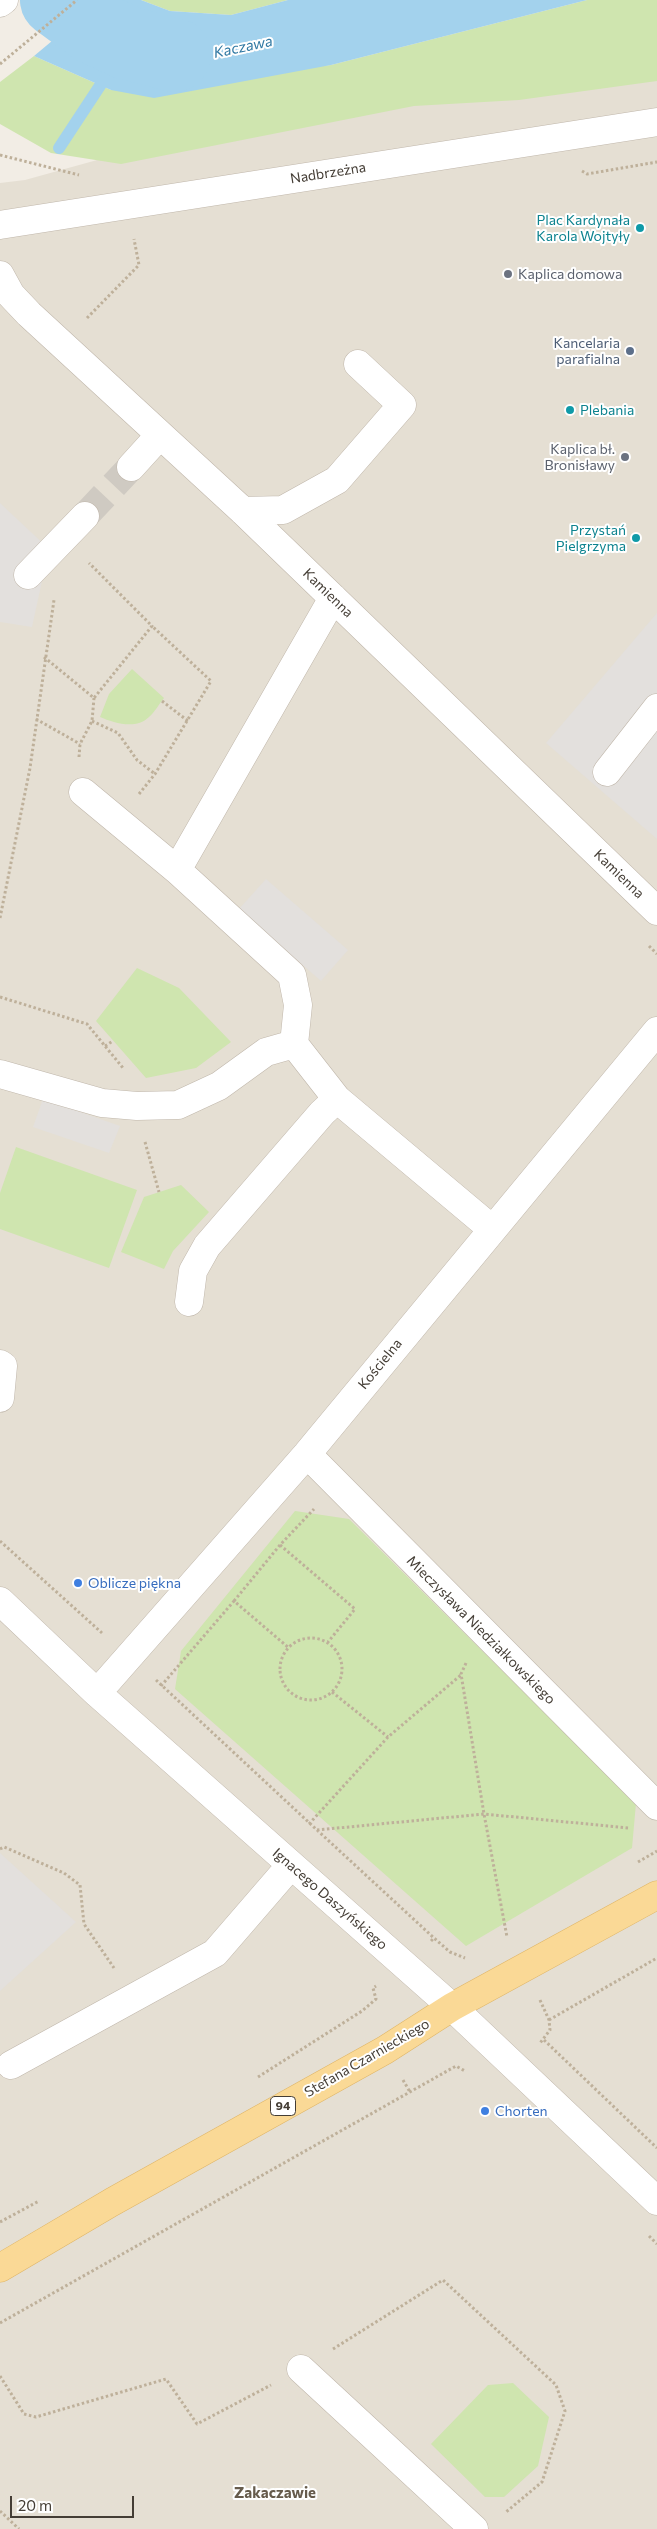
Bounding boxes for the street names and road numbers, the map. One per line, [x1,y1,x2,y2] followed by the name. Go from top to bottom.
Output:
[289,159,367,187] street label: Nadbrzeżna
[299,565,357,621] street label: Kamienna
[590,846,648,902] street label: Kamienna
[354,1335,406,1393] street label: Kościelna
[403,1552,559,1708] street label: Mieczysława Niedziałkowskiego
[269,1845,391,1953] street label: Ignacego Daszyńskiego
[302,2015,432,2101] street label: Stefana Czarnieckiego
[270,2096,296,2116] road number: 94

